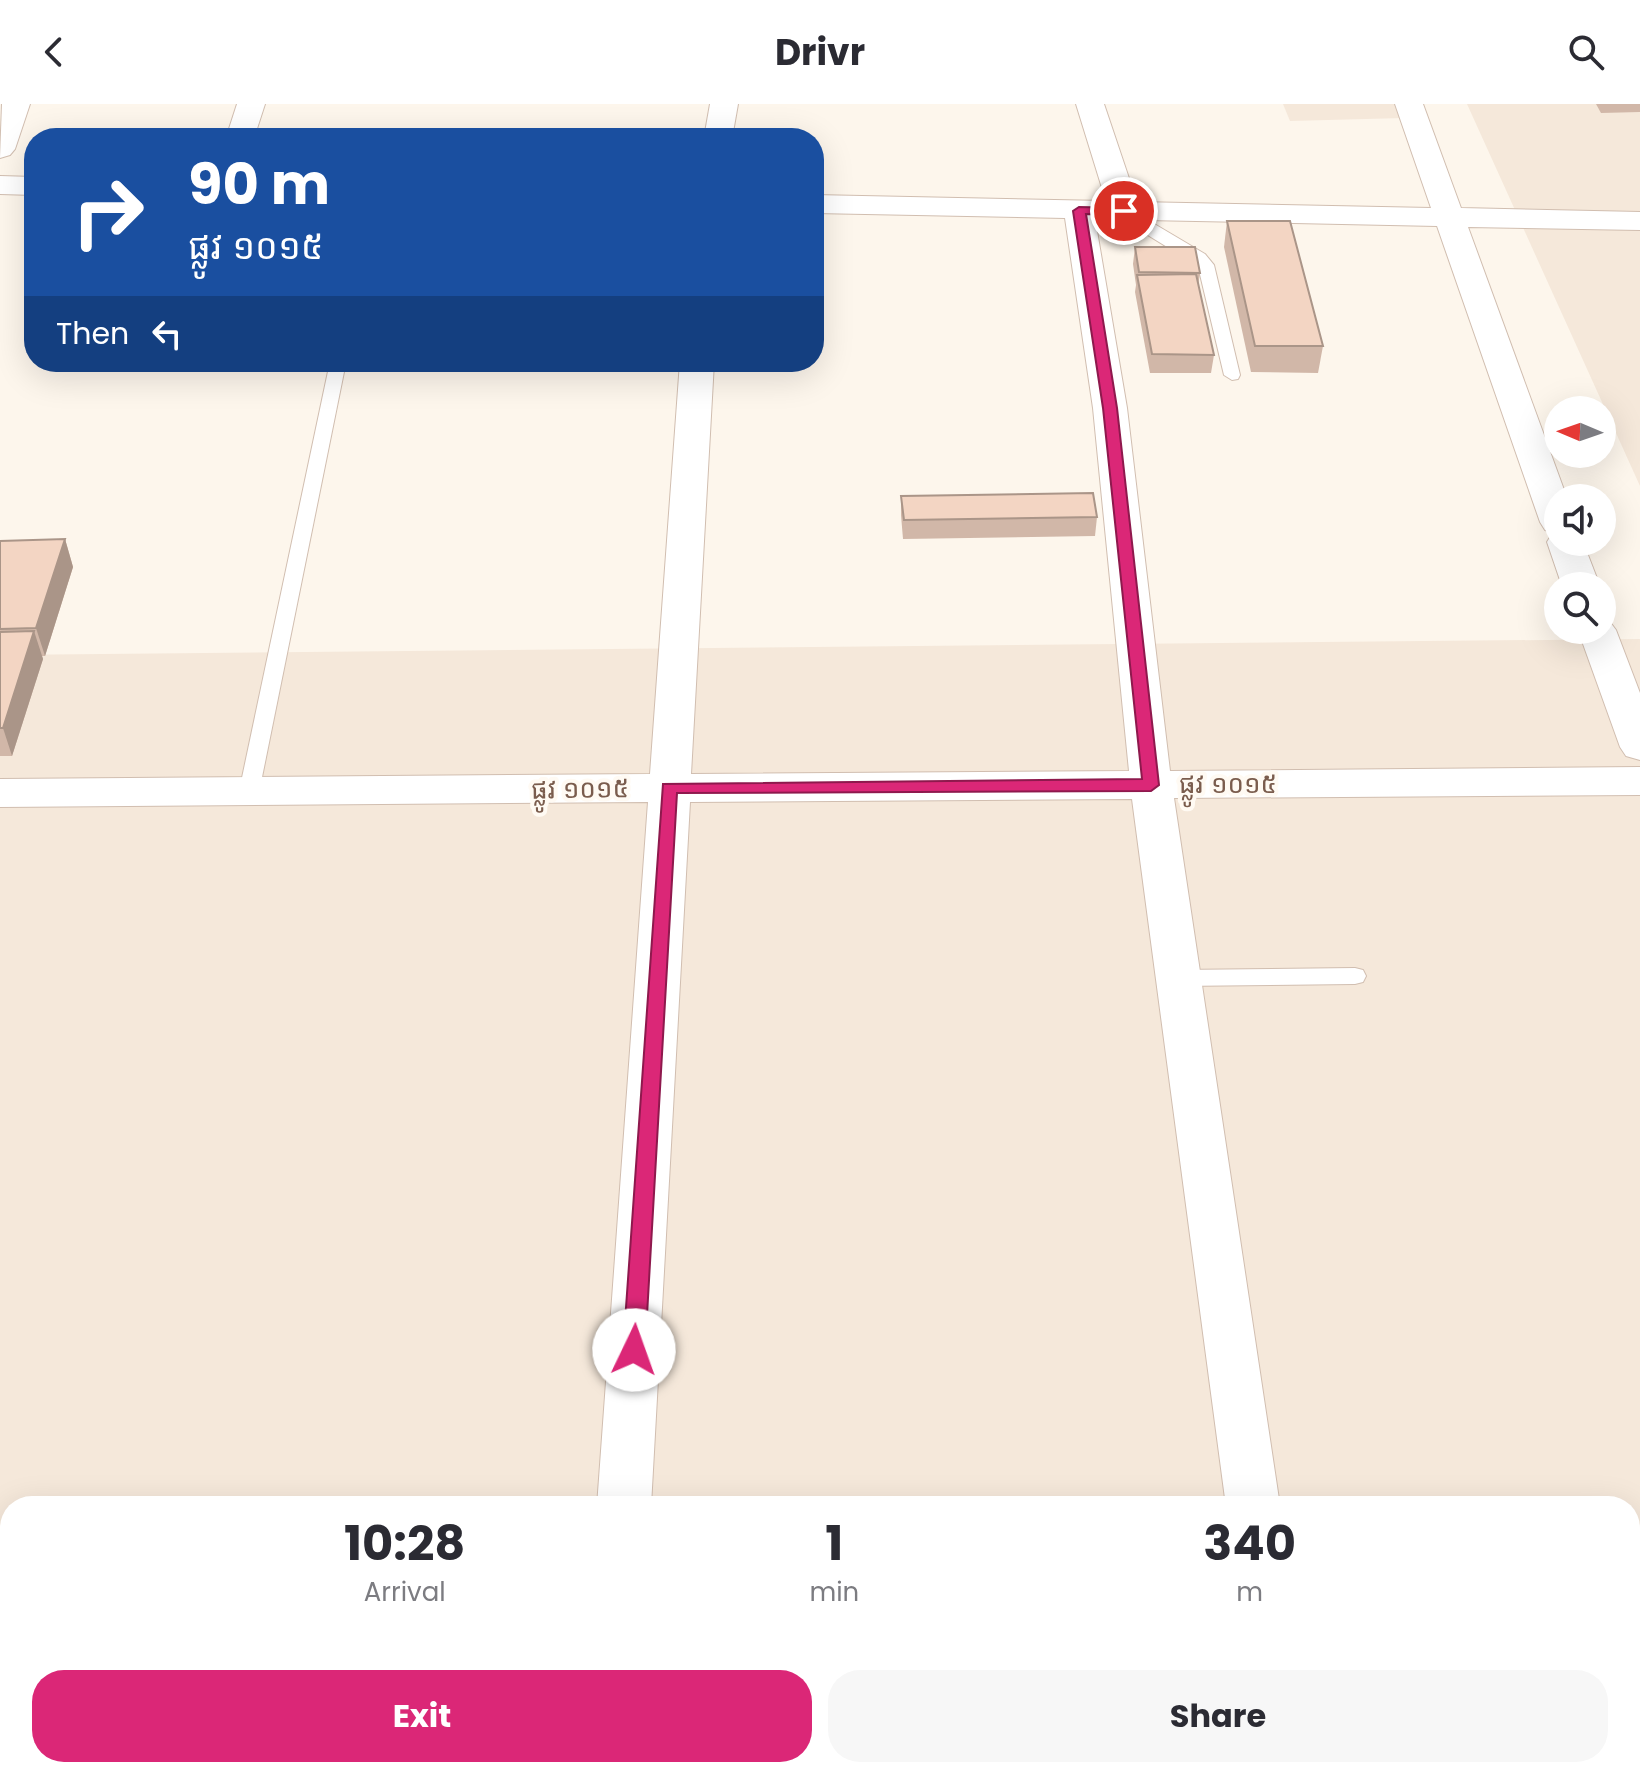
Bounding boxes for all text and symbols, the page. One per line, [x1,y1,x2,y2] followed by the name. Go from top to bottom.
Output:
[775,27,865,78] text: Drivr
[32,30,76,74] icon: back
[1564,30,1608,74] icon: search
[188,145,330,224] text: 90 m
[56,160,160,264] icon: right
[1090,177,1158,245] pin
[1102,189,1146,233] icon: arrive
[188,221,324,272] text: ផ្លូវ ១០១៥
[56,312,129,355] text: Then
[145,312,189,356] icon: left
[1544,396,1616,468] north arrow
[1544,396,1616,644] map controls
[1544,484,1616,556] button: sound
[1544,572,1616,644] button: search
[1179,766,1277,808] street label: ផ្លូវ ១០១៥
[531,770,629,814] street label: ផ្លូវ ១០១៥
[592,1308,676,1392] position arrow
[344,1510,465,1577] text: 10:28
[825,1510,843,1577] text: 1
[1203,1510,1296,1577] text: 340
[364,1574,446,1610] text: Arrival
[809,1574,859,1610] text: min
[1236,1574,1263,1610] text: m
[32,1670,812,1762] button: Exit
[828,1670,1608,1762] button: Share

